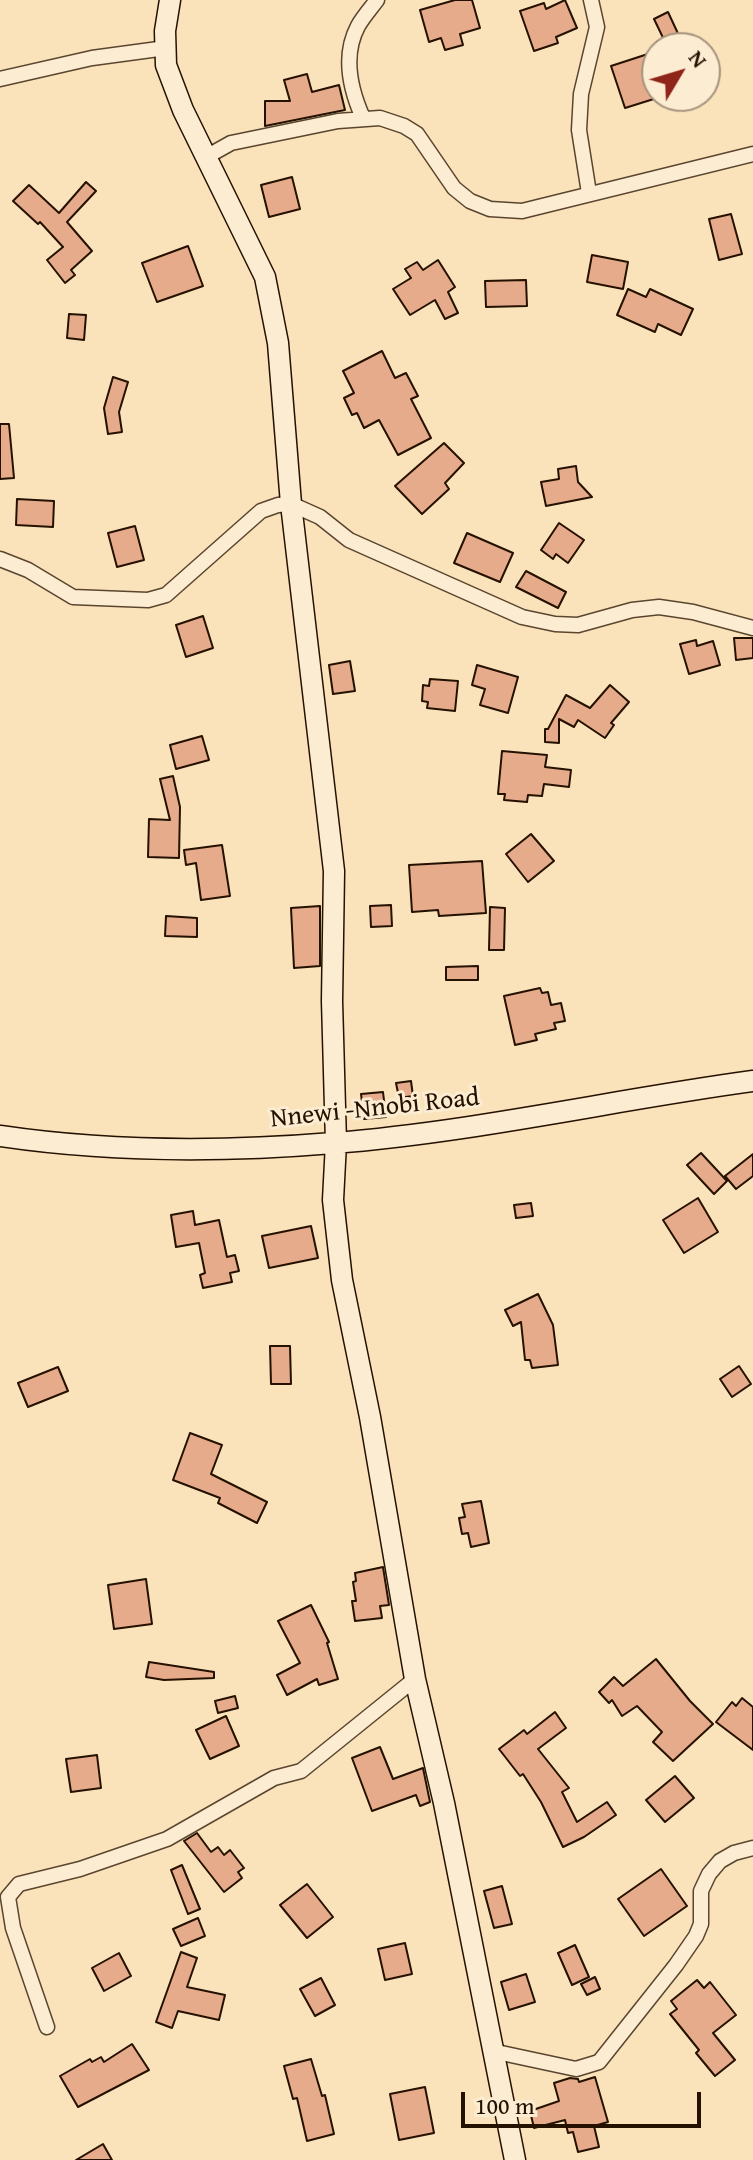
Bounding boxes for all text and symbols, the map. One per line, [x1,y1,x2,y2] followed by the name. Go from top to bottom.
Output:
[641,32,721,112] north arrow
[681,43,715,74] text: N
[269,1083,481,1135] street label: Nnewi -Nnobi Road
[465,2076,705,2126] scale bar
[475,2088,535,2123] text: 100 m

